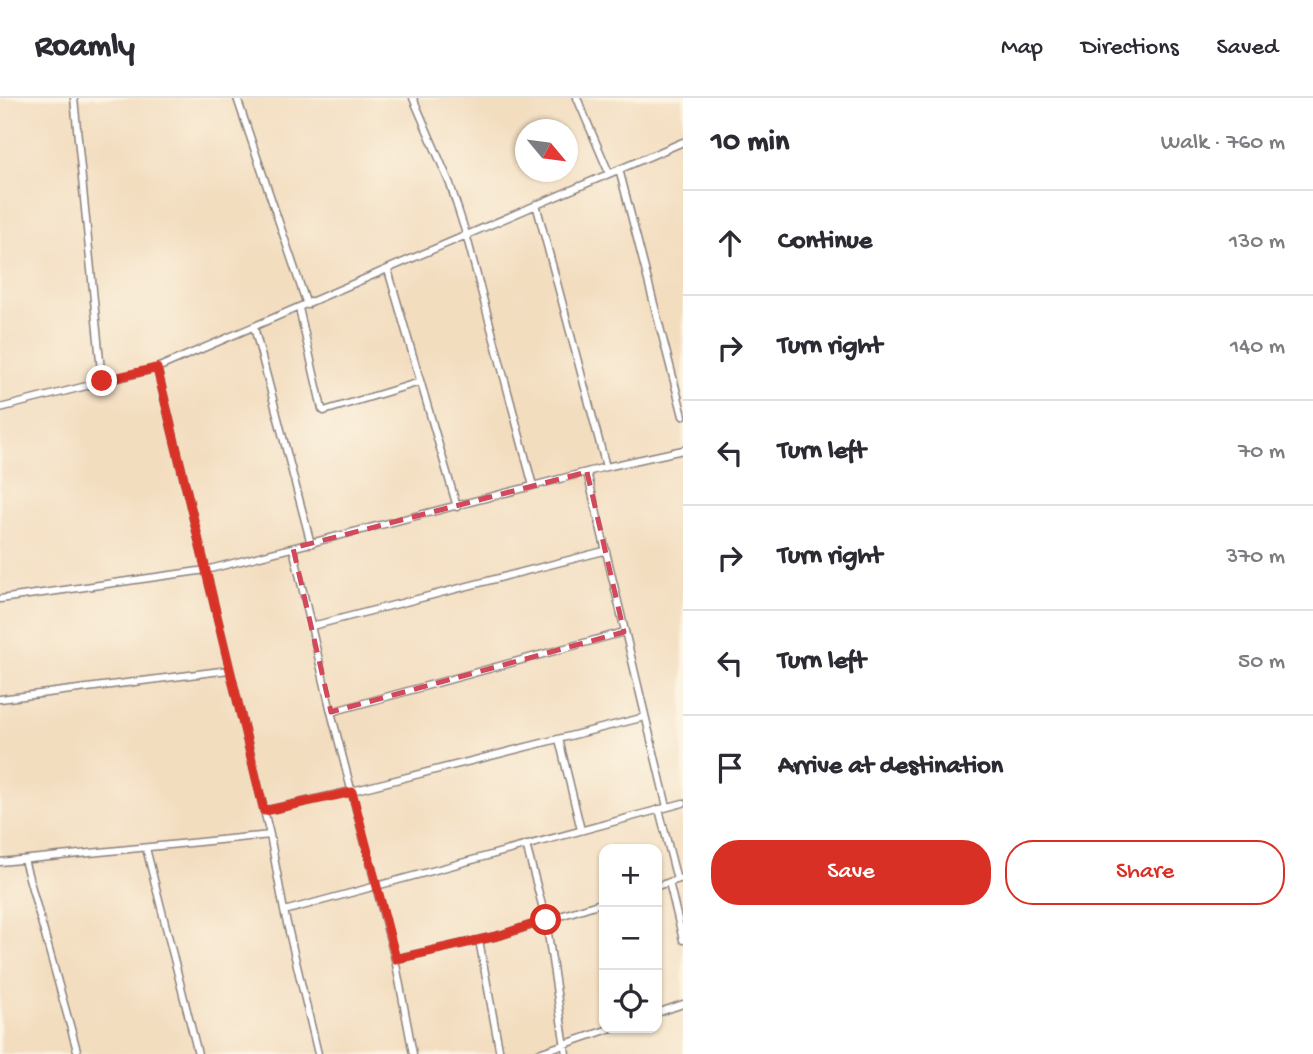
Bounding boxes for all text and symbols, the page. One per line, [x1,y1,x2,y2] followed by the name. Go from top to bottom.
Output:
[35,29,135,67] text: Roamly
[1001,34,1043,63] text: Map
[1081,34,1179,63] text: Directions
[1217,34,1278,63] text: Saved
[515,119,578,182] north arrow
[711,126,789,161] text: 10 min
[1161,130,1285,157] text: Walk · 760 m
[711,224,749,262] icon: ahead
[778,227,872,258] text: Continue
[1229,229,1285,256] text: 130 m
[711,329,749,367] icon: right
[778,332,882,363] text: Turn right
[1230,334,1285,361] text: 140 m
[86,365,117,396] route end
[711,434,749,472] icon: left
[778,437,866,468] text: Turn left
[1238,439,1285,466] text: 70 m
[711,539,749,577] icon: right
[778,542,882,573] text: Turn right
[1226,544,1285,571] text: 370 m
[711,644,749,682] icon: left
[778,647,866,678] text: Turn left
[1238,649,1285,676] text: 50 m
[711,749,749,787] icon: arrive
[778,752,1003,783] text: Arrive at destination
[711,840,991,905] button: Save
[1005,840,1285,905] button: Share
[599,844,662,1033] map controls
[599,844,662,907] button: +
[530,904,561,935] route start
[599,907,662,970] button: −
[599,970,662,1033] button: locate

